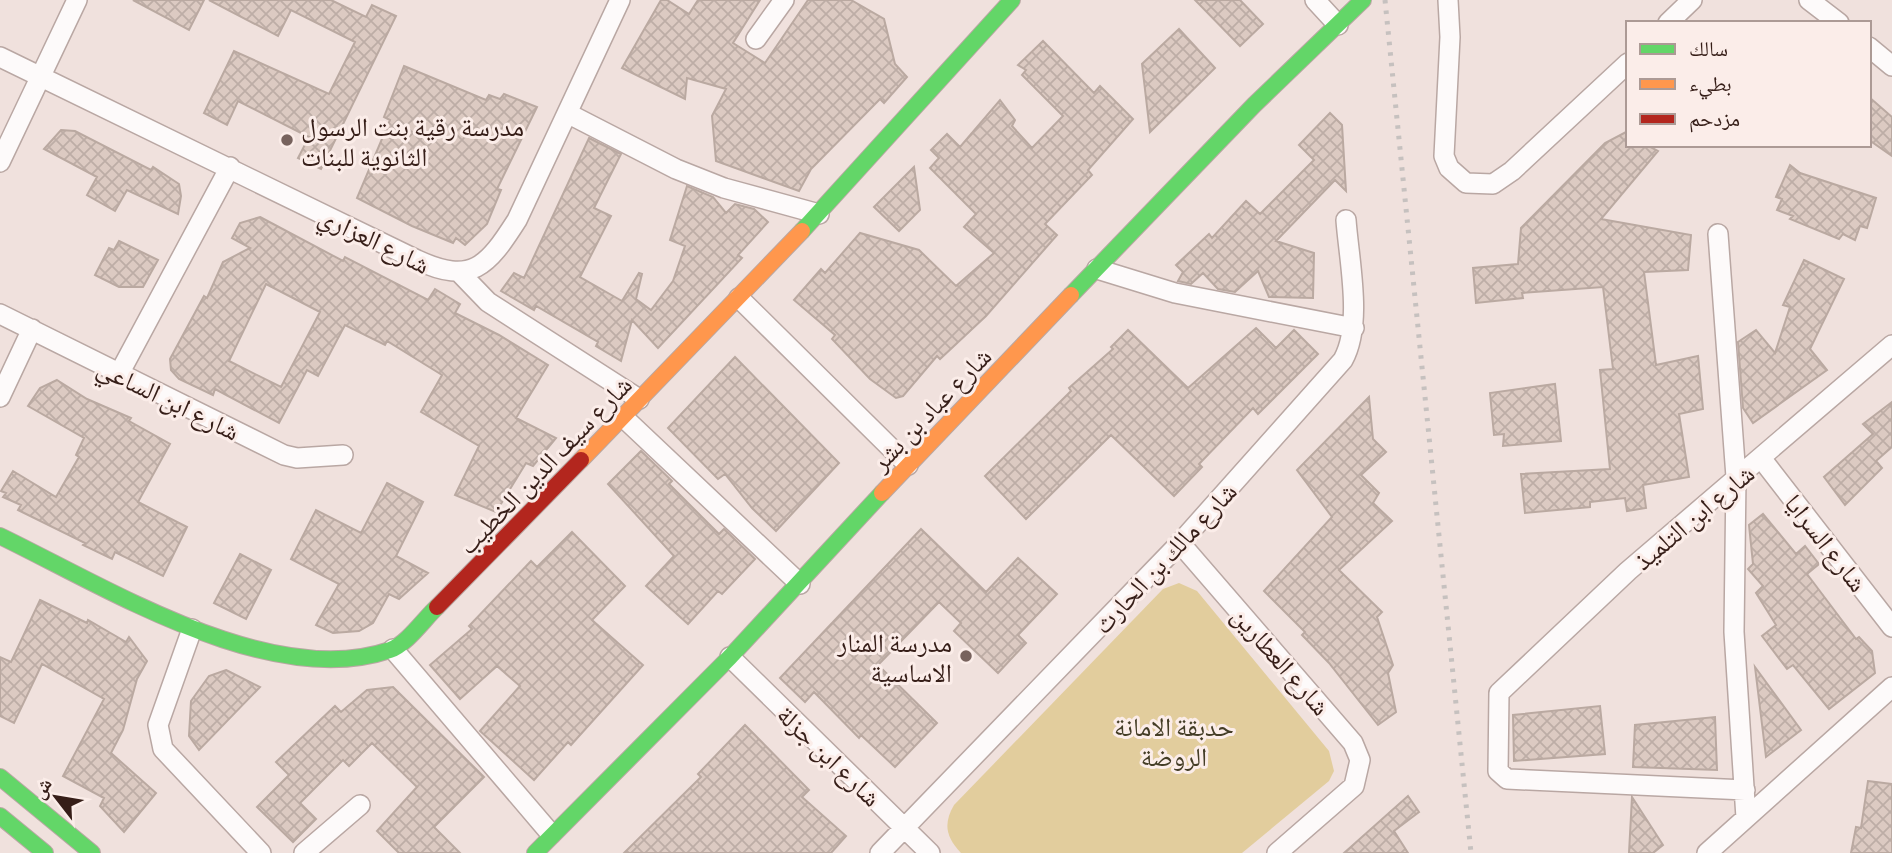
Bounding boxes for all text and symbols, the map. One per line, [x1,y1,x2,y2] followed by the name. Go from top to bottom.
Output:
[1626,21,1871,147] legend
[1689,35,1728,60] text: سالك
[1689,70,1732,100] text: بطيء
[1689,105,1740,133] text: مزدحم
[301,110,524,172] place label: مدرسة رقية بنت الرسول الثانوية للبنات
[279,132,295,148] marker: مدرسة رقية بنت الرسول الثانوية للبنات
[312,199,436,285] street label: شارع العزاري
[863,340,998,478] street label: شارع عباد بن بشر
[90,350,245,452] street label: شارع ابن الساعي
[451,368,639,561] street label: شارع سيف الدين الخطيب
[1626,457,1761,577] street label: شارع ابن التلميذ
[1086,475,1243,640] street label: شارع مالك بن الحارث
[1778,487,1875,598] street label: شارع السرايا
[1225,599,1338,722] street label: شارع العطارين
[836,626,952,687] place label: مدرسة المنار الاساسية
[958,648,974,664] marker: مدرسة المنار الاساسية
[770,698,888,814] street label: شارع ابن جزلة
[1114,710,1234,772] park label: حدبقة الامانة الروضة
[21,762,91,832] north arrow
[26,773,57,803] text: ش

